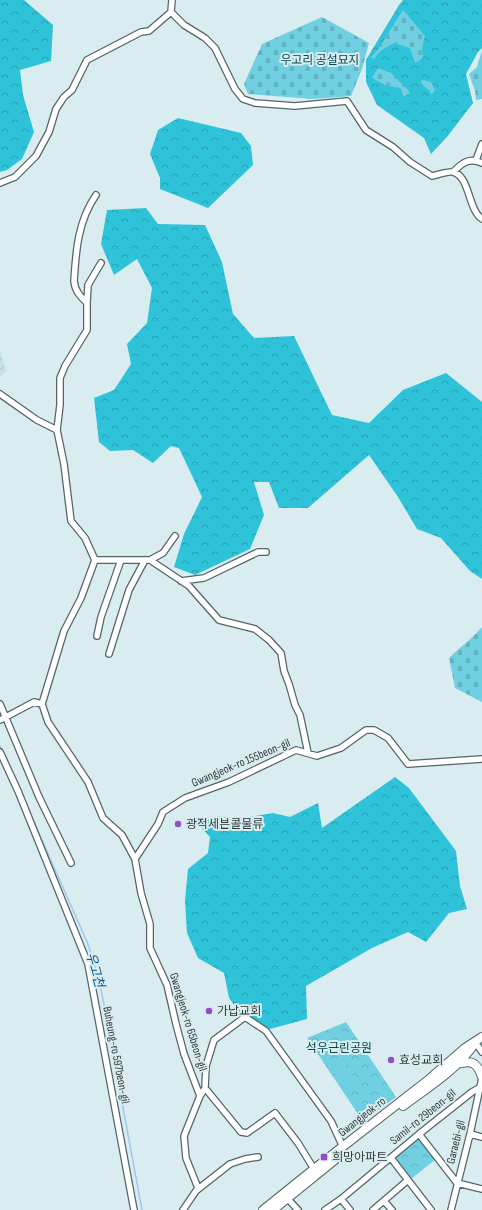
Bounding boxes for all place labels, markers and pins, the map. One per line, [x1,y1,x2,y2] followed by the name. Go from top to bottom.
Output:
[186,817,263,832] place label: 광적세븐콜물류
[173,819,183,829] marker: 광적세븐콜물류
[217,1004,261,1019] place label: 가납교회
[204,1006,214,1016] marker: 가납교회
[399,1053,443,1068] place label: 효성교회
[386,1055,396,1065] marker: 효성교회
[332,1150,387,1165] place label: 희망아파트
[319,1152,329,1162] marker: 희망아파트

